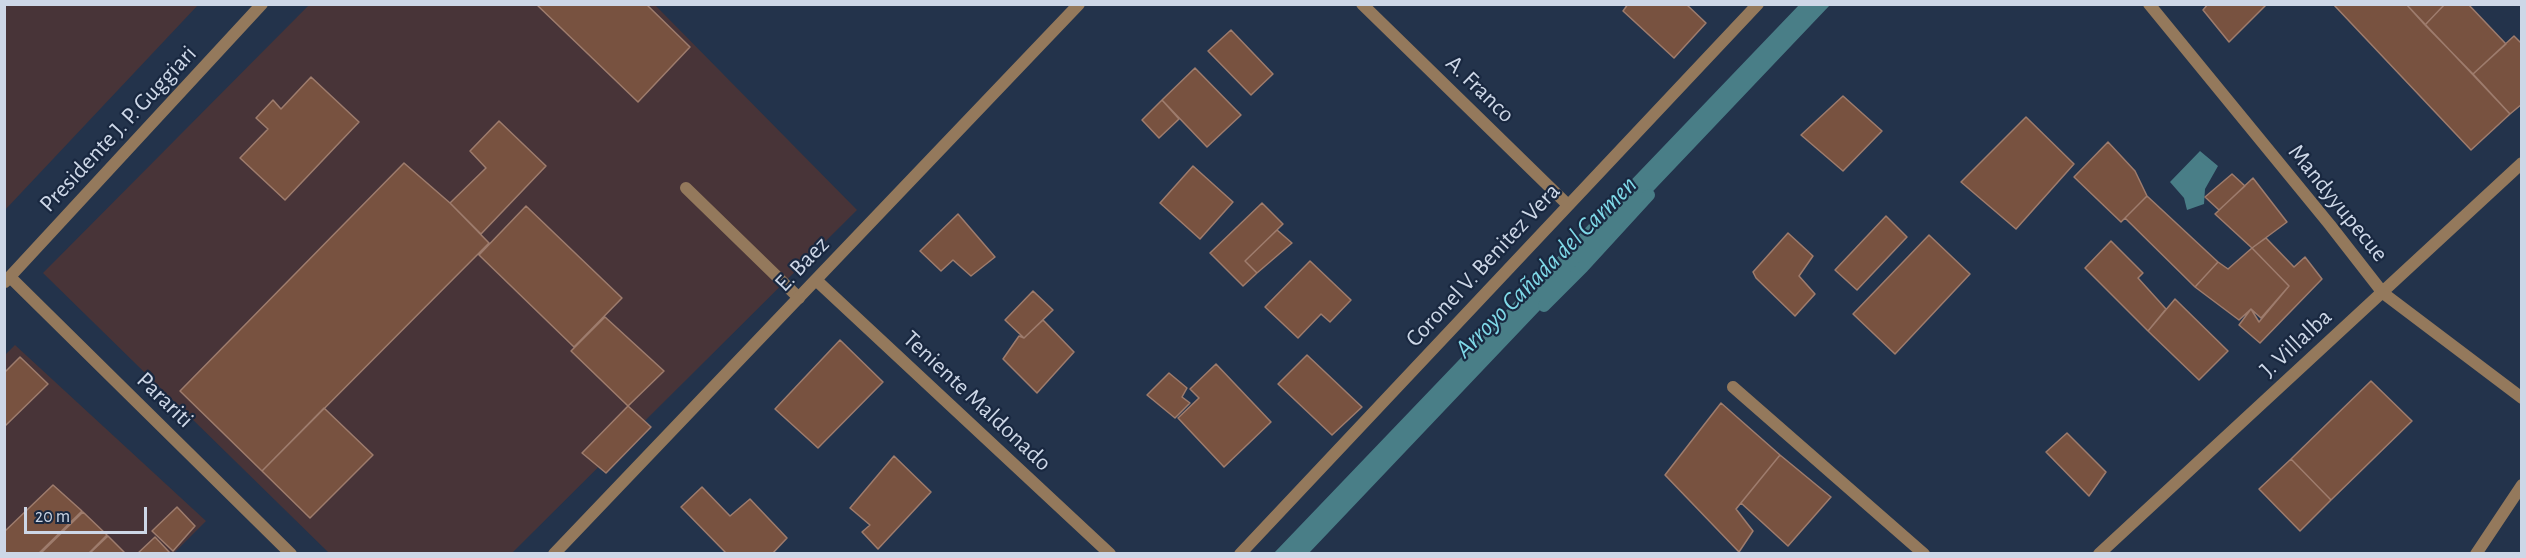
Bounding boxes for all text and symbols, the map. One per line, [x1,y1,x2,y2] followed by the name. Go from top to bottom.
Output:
[33,40,203,218] street label: Presidente J. P. Guggiari
[1440,49,1520,129] street label: A. Franco
[2282,138,2394,268] street label: Mandyyupecue
[1448,169,1644,365] water label: Arroyo Cañada del Carmen
[1400,177,1566,353] street label: Coronel V. Benitez Vera
[769,230,835,298] street label: E. Baez
[2254,303,2338,383] street label: J. Villalba
[897,325,1057,477] street label: Teniente Maldonado
[131,366,199,434] street label: Parariti
[27,495,150,533] scale bar
[35,508,70,526] text: 20 m

